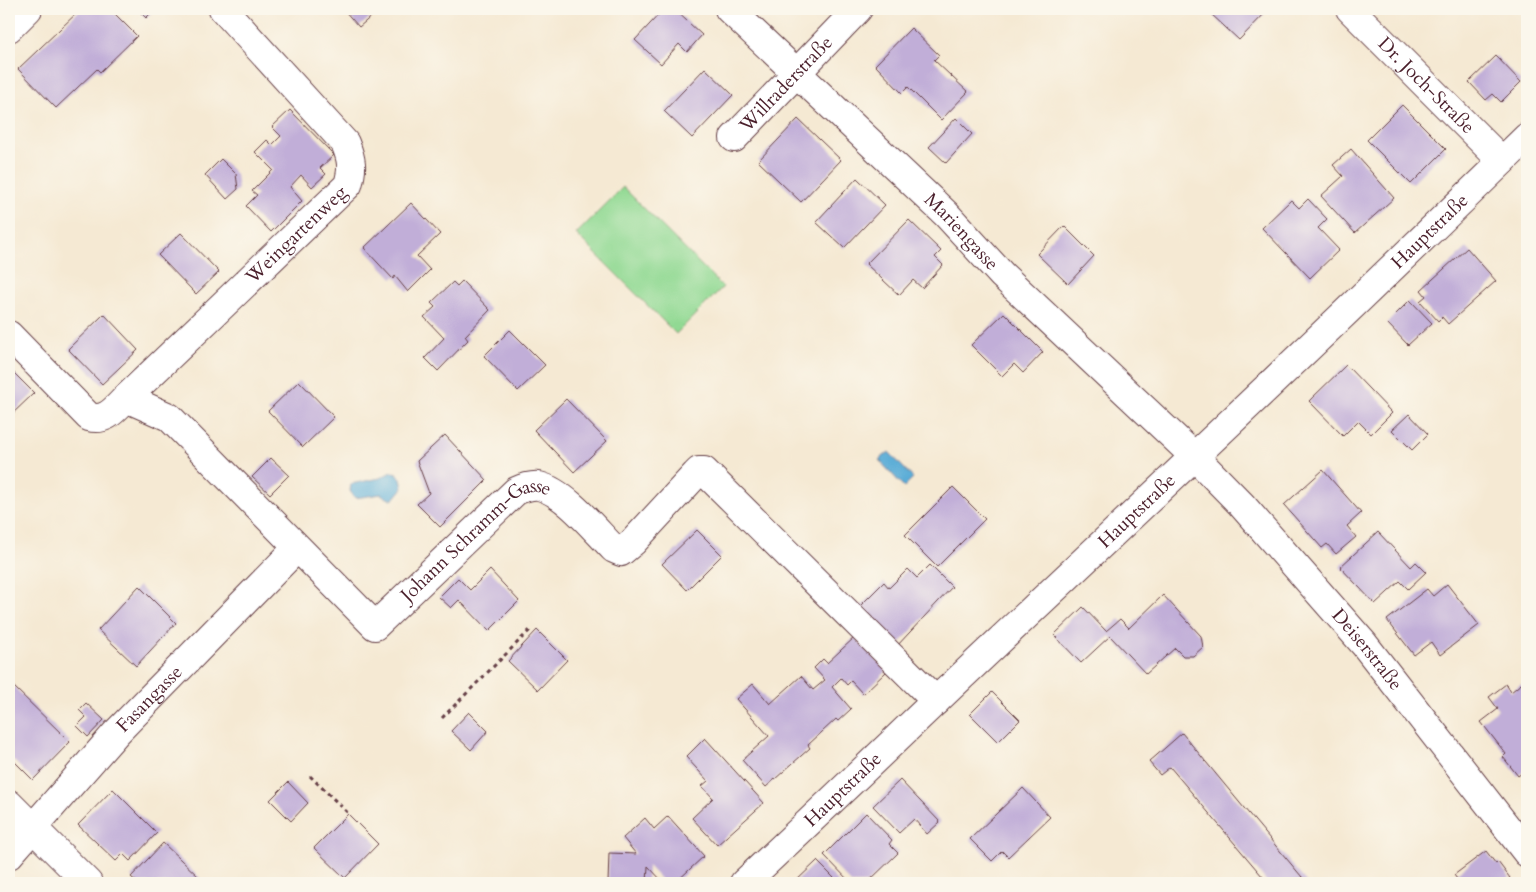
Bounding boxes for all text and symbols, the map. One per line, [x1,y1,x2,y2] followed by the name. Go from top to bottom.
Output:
[733,30,838,138] street label: Willraderstraße
[1372,31,1481,140] street label: Dr. Joch-Straße
[239,179,353,290] street label: Weingartenweg
[918,187,1005,276] street label: Mariengasse
[1385,188,1474,275] street label: Hauptstraße
[1092,468,1181,554] street label: Hauptstraße
[393,473,556,610] street label: Johann Schramm-Gasse
[1326,603,1409,696] street label: Deiserstraße
[110,660,188,738] street label: Fasangasse
[798,746,887,833] street label: Hauptstraße

